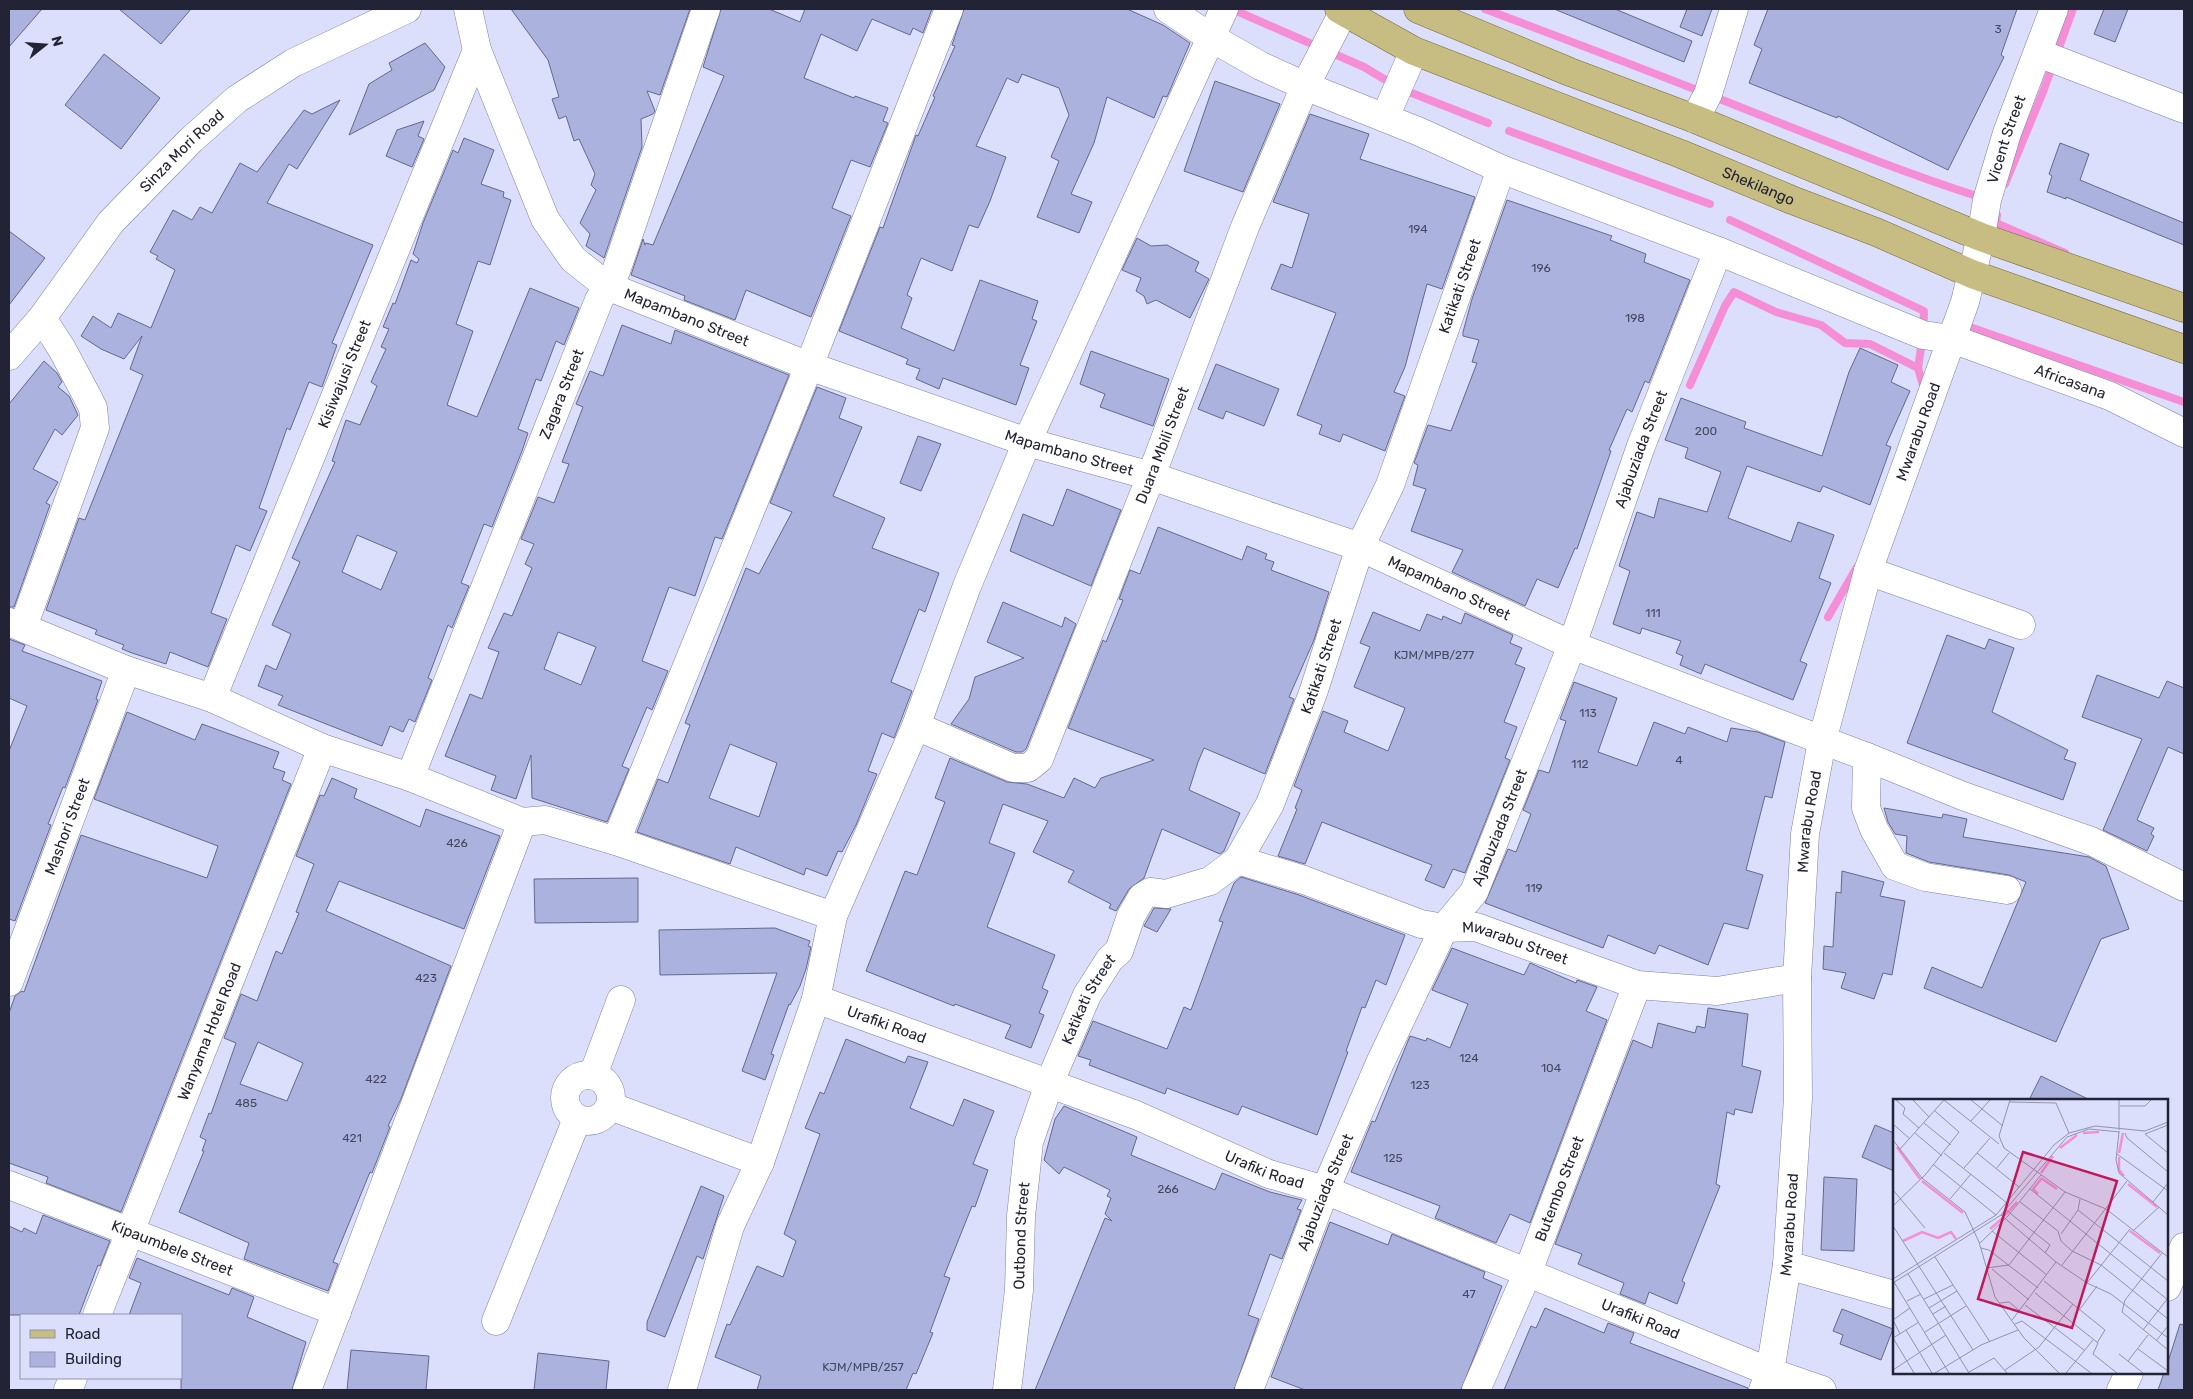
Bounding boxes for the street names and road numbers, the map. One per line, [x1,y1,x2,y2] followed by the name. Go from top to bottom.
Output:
[1983,92,2030,186] street label: Vicent Street
[136,106,228,196] street label: Sinza Mori Road
[1720,163,1797,209] street label: Shekilango
[1435,236,1485,336] street label: Katikati Street
[622,285,752,350] street label: Mapambano Street
[314,317,375,431] street label: Kisiwajusi Street
[536,346,588,442] street label: Zagara Street
[2032,361,2109,403] street label: Africasana
[1892,380,1944,483] street label: Mwarabu Road
[1132,384,1193,507] street label: Duara Mbili Street
[1611,387,1671,511] street label: Ajabuziada Street
[1002,426,1135,480] street label: Mapambano Street
[1385,552,1513,624] street label: Mapambano Street
[1297,616,1345,716] street label: Katikati Street
[1468,766,1531,889] street label: Ajabuziada Street
[1794,769,1825,873] street label: Mwarabu Road
[41,776,94,878] street label: Mashori Street
[1462,918,1571,968] street label: Mwarabu Street
[1058,950,1119,1047] street label: Katikati Street
[174,960,245,1103] street label: Wanyama Hotel Road
[844,1002,929,1047] street label: Urafiki Road
[1294,1131,1357,1253] street label: Ajabuziada Street
[1531,1133,1588,1244] street label: Butembo Street
[1222,1147,1306,1192] street label: Urafiki Road
[1776,1173,1802,1277] street label: Mwarabu Road
[1010,1181,1034,1290] street label: Outbond Street
[109,1217,236,1280] street label: Kipaumbele Street
[1599,1295,1682,1343] street label: Urafiki Road

